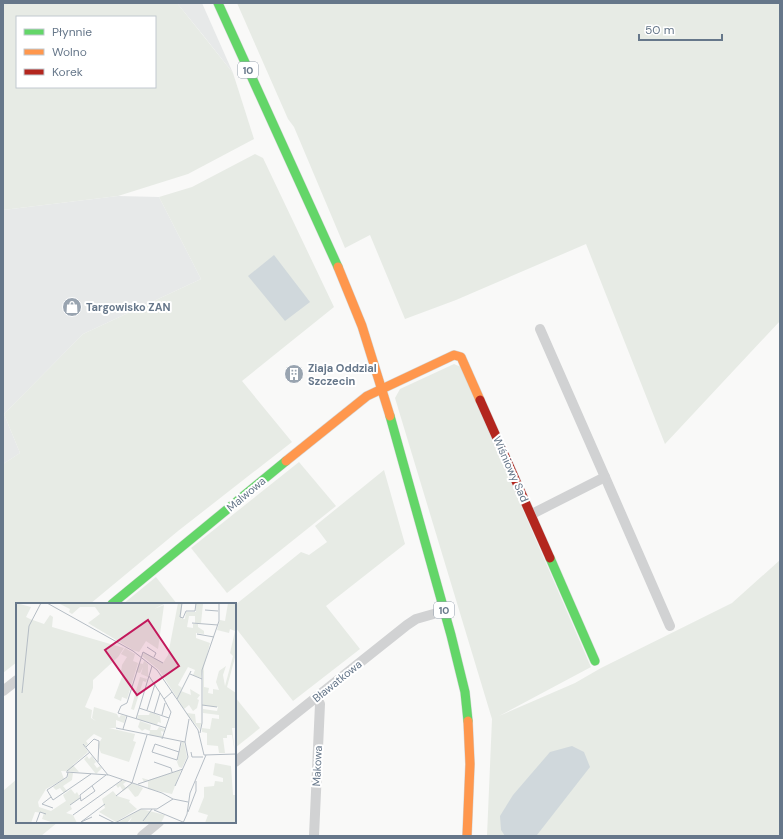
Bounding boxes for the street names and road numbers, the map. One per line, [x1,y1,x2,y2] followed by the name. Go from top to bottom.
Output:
[238,62,258,78] road number: 10
[490,434,532,504] street label: Wiśniowy Sad
[224,474,268,514] street label: Malwowa
[434,602,454,618] road number: 10
[310,657,364,705] street label: Bławatkowa
[309,745,325,787] street label: Makowa

